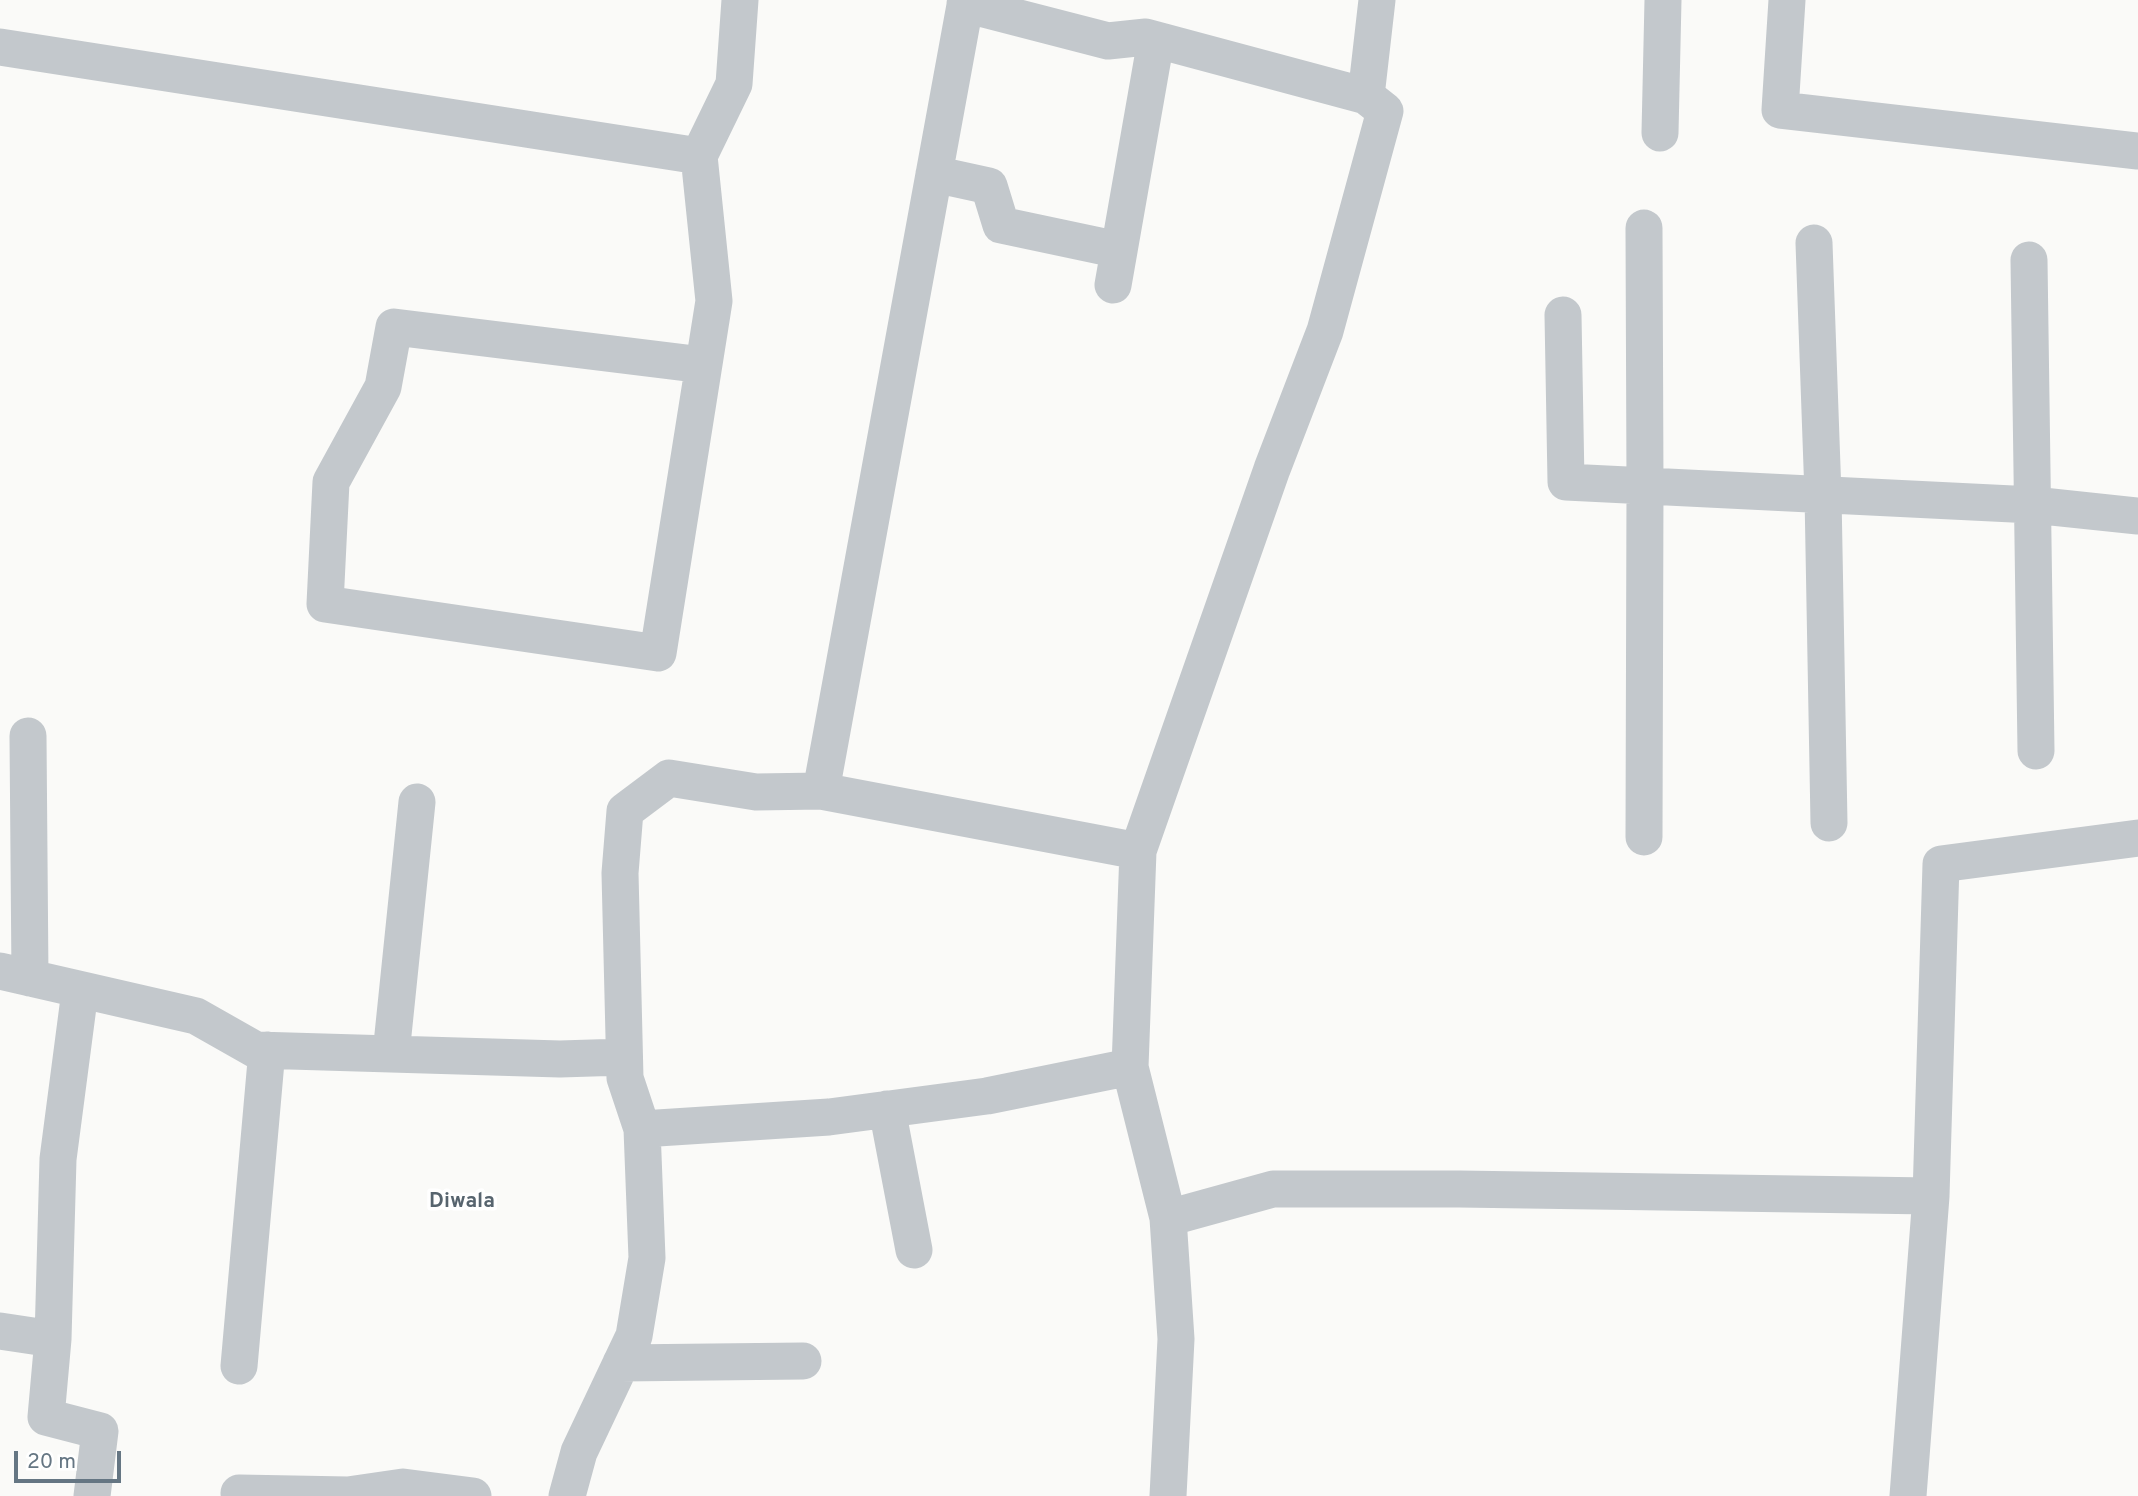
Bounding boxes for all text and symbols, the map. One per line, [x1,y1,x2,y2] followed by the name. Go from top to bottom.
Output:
[429,1190,495,1216] district label: Diwala
[18,1436,124,1480] scale bar
[27,1449,76,1476] text: 20 m

